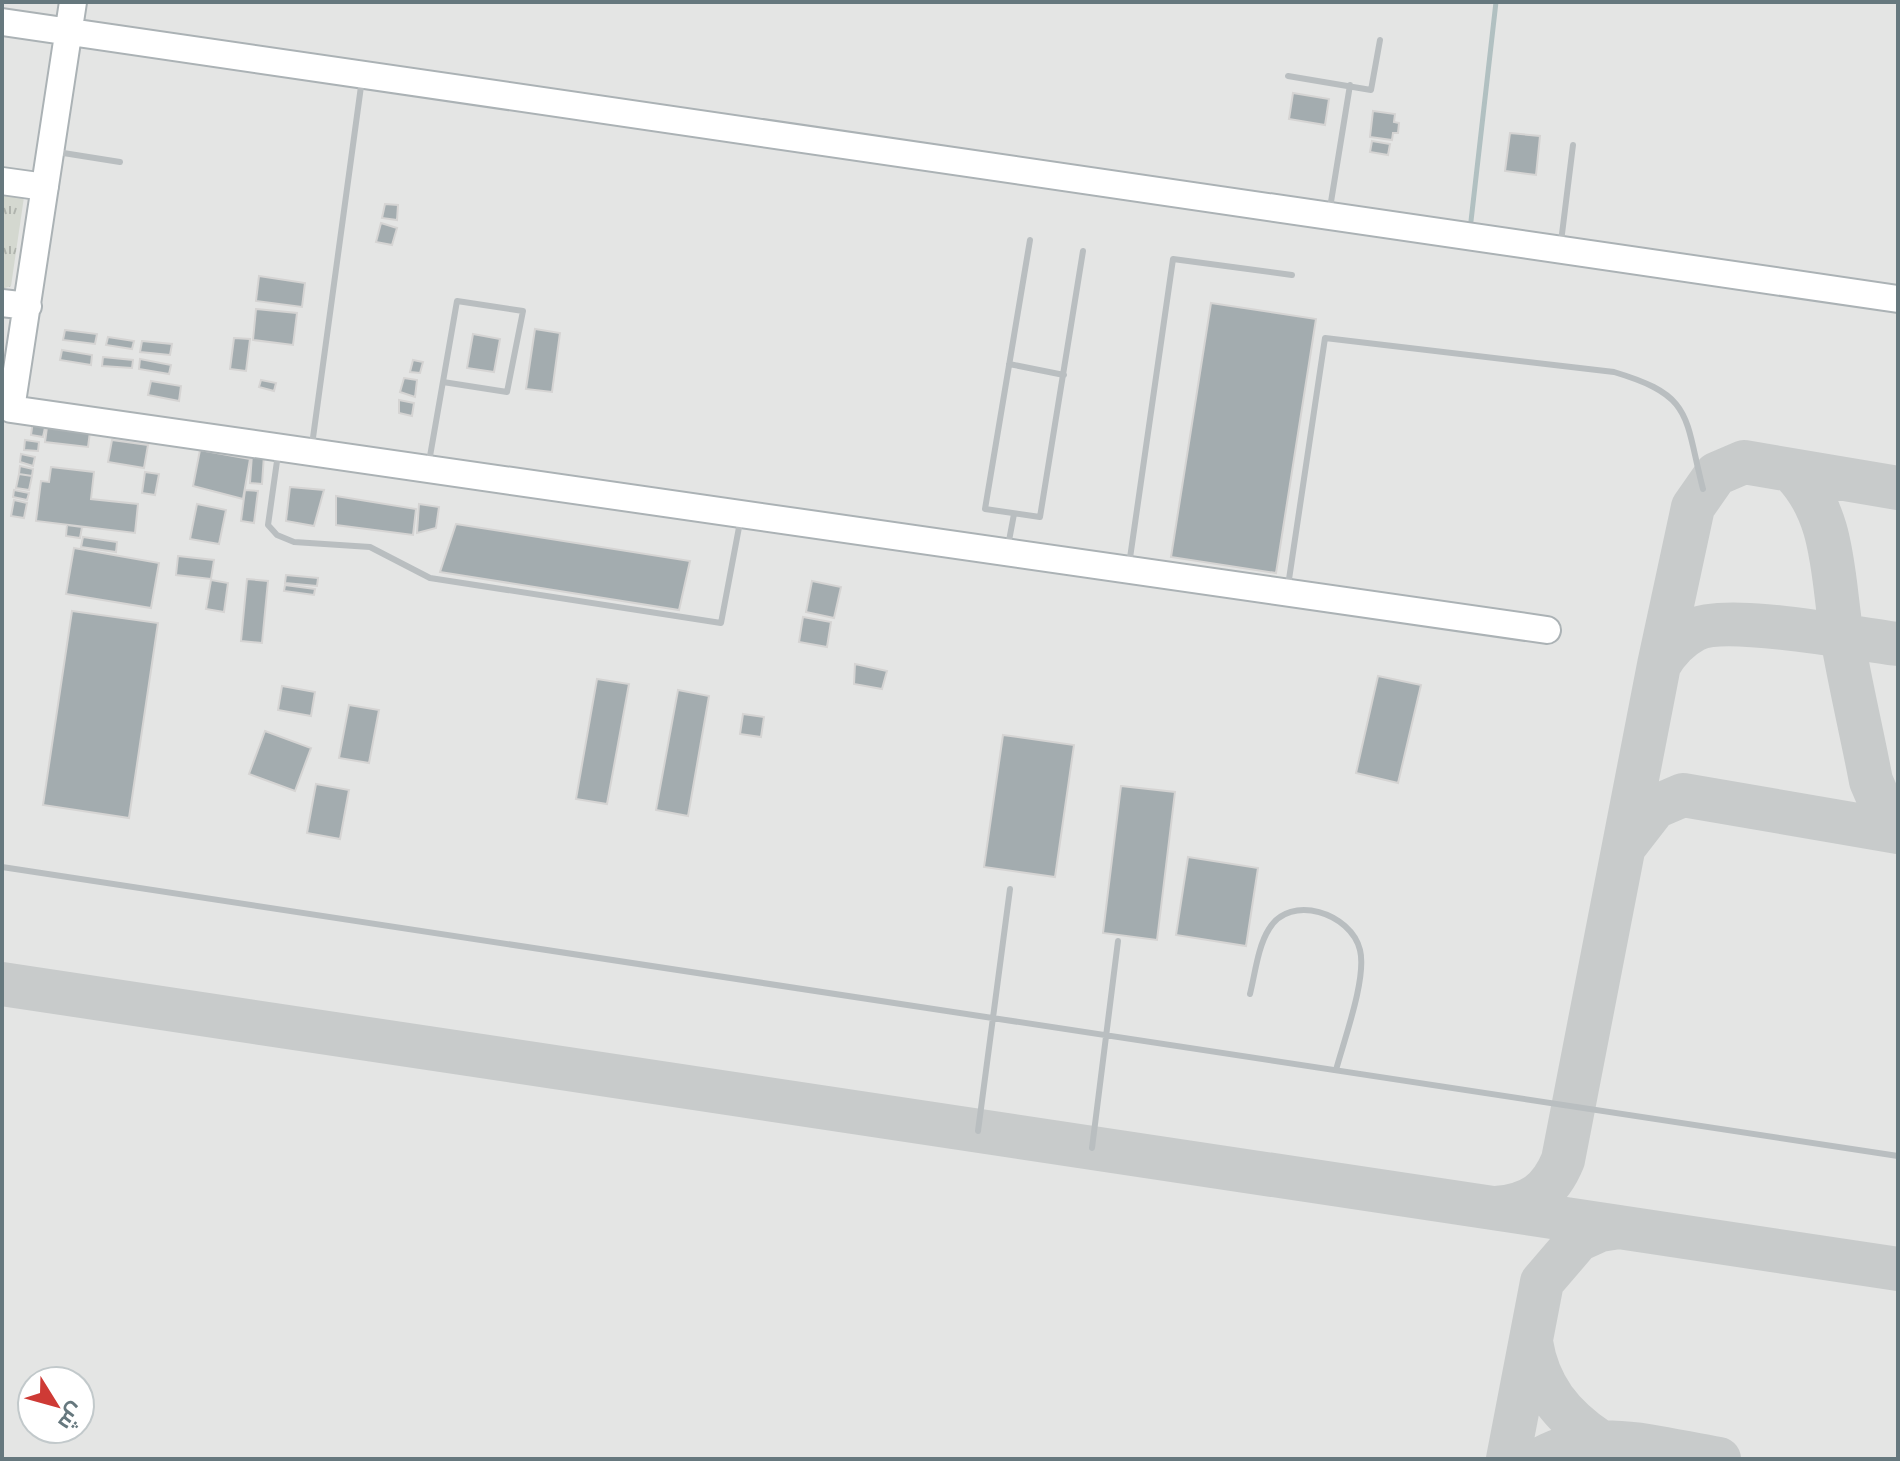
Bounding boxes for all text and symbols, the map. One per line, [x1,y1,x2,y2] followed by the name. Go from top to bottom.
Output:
[16,1365,96,1445] north arrow
[52,1397,90,1436] text: ش

